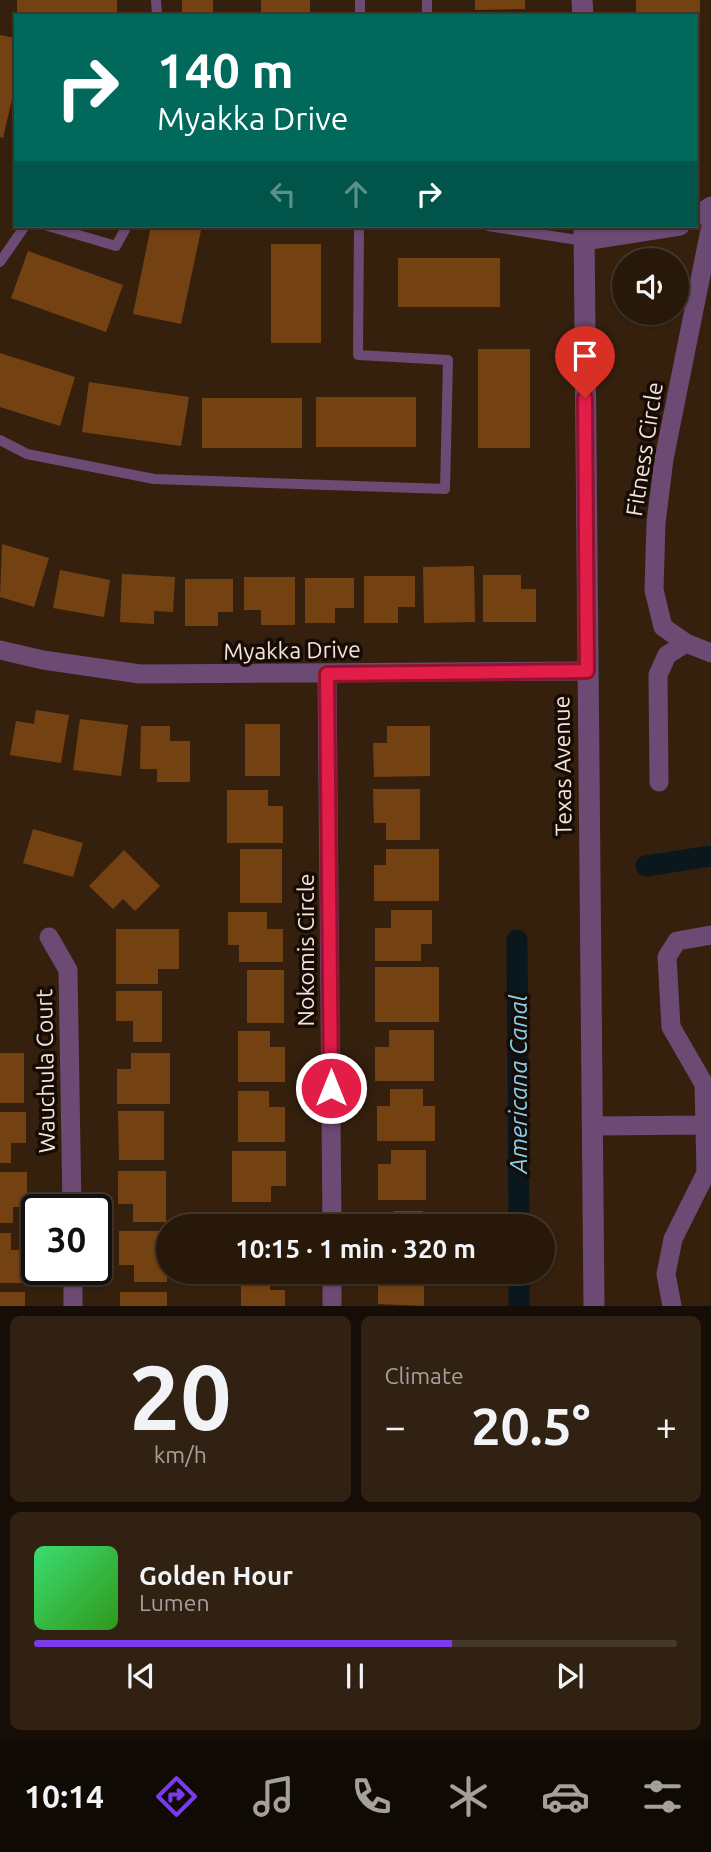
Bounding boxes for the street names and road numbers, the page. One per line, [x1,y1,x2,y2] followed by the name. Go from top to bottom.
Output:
[621,380,667,518] street label: Fitness Circle
[223,636,361,664] street label: Myakka Drive
[548,696,576,836] street label: Texas Avenue
[293,874,318,1026] street label: Nokomis Circle
[31,989,59,1153] street label: Wauchula Court

